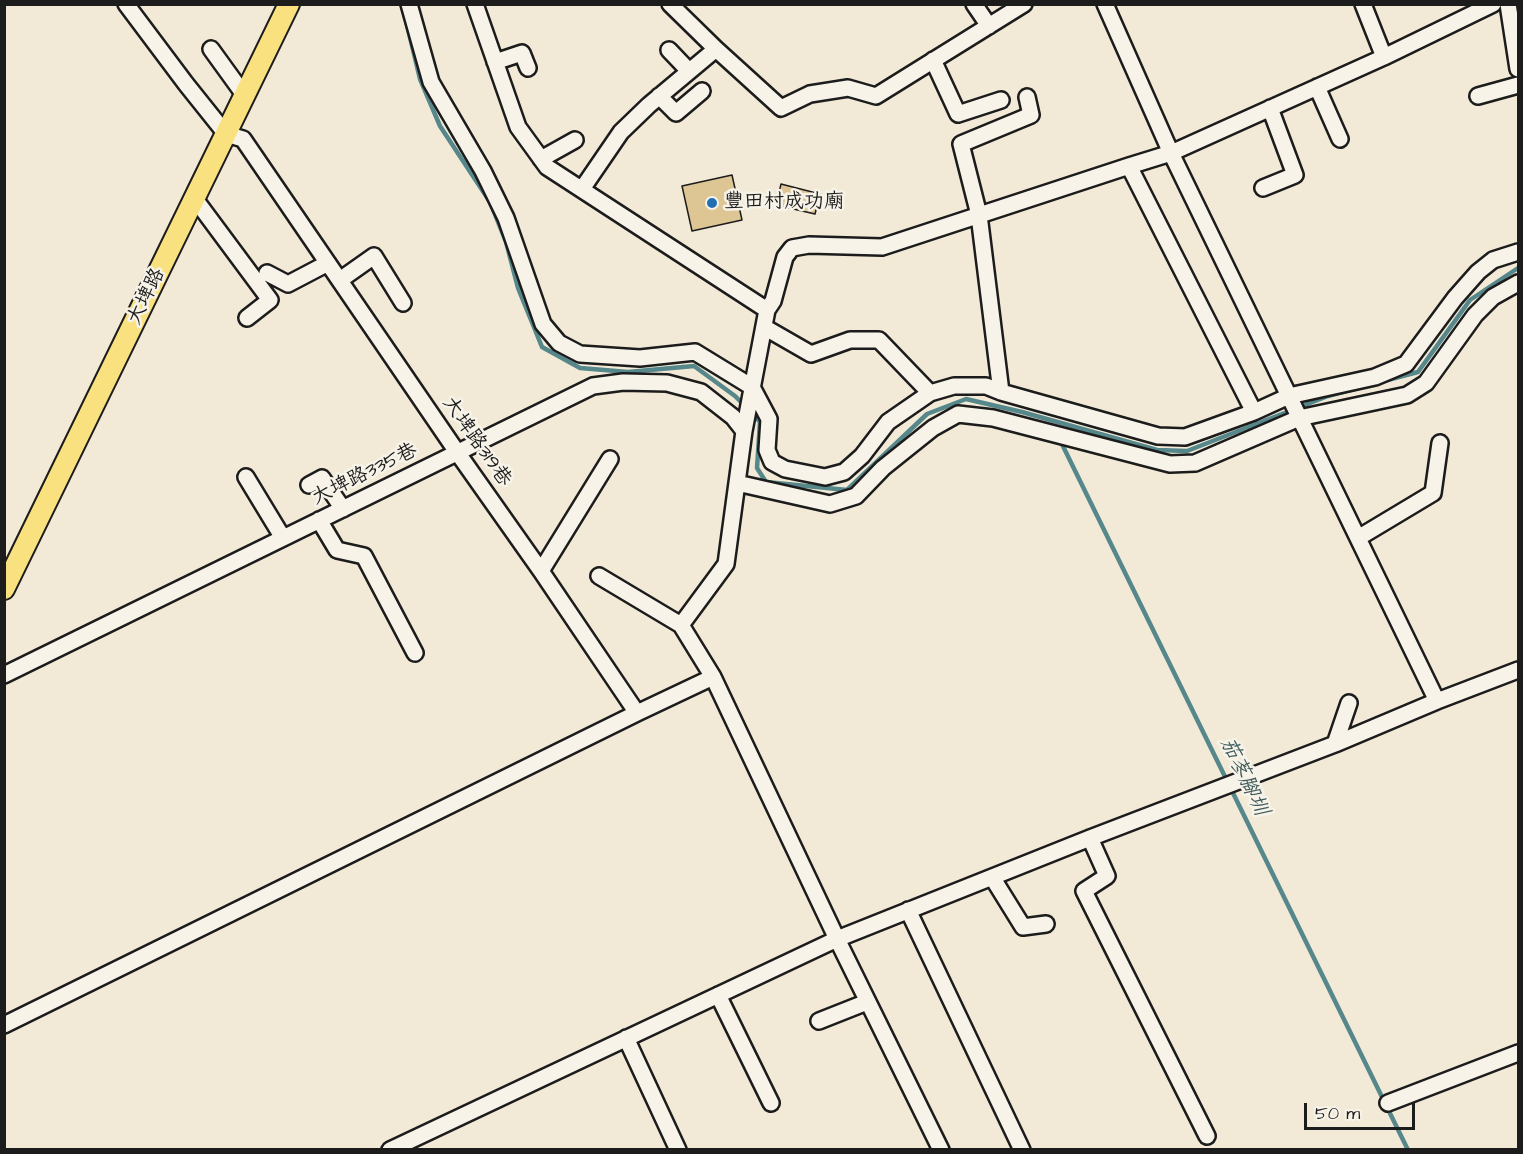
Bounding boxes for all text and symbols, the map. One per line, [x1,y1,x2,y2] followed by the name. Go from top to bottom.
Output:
[724,191,844,215] place label: 豐田村成功廟
[705,196,719,210] marker: 豐田村成功廟
[123,265,171,329] street label: 大埤路
[436,392,516,492] street label: 大埤路319巷
[308,439,422,511] street label: 大埤路335巷
[1213,734,1273,820] water label: 茄苳腳圳
[1307,1091,1418,1129] scale bar
[1315,1101,1360,1126] text: 50 m

